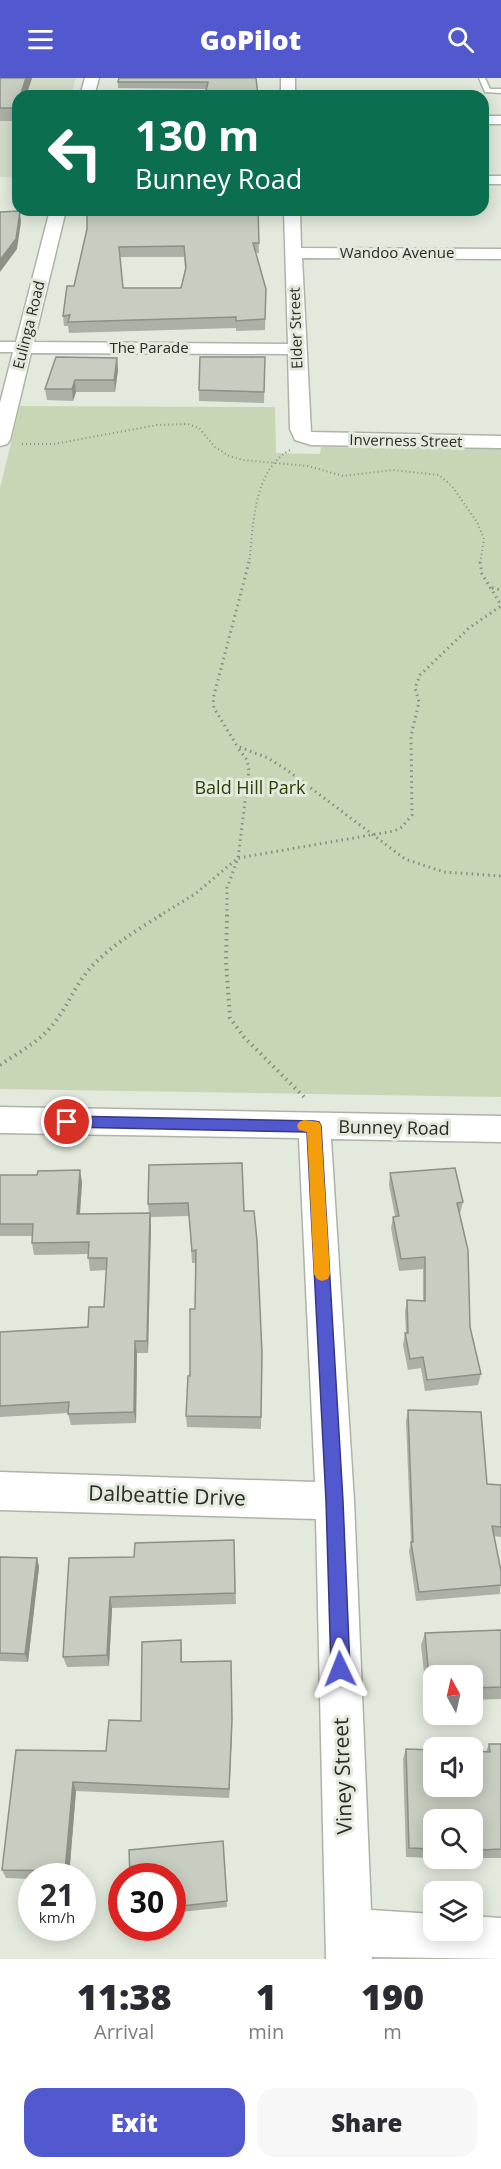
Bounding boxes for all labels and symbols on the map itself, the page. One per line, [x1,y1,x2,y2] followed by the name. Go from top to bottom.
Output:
[340,242,454,262] street label: Wandoo Avenue
[7,278,49,371] street label: Eulinga Road
[284,287,306,369] street label: Elder Street
[109,337,189,357] street label: The Parade
[349,429,463,451] street label: Inverness Street
[194,775,306,799] park label: Bald Hill Park
[41,1096,92,1147] pin
[338,1114,450,1140] street label: Bunney Road
[88,1478,246,1512] street label: Dalbeattie Drive
[308,1637,372,1701] position arrow
[423,1665,483,1725] north arrow
[326,1717,358,1835] street label: Viney Street
[108,1863,186,1941] speed limit sign: 30

